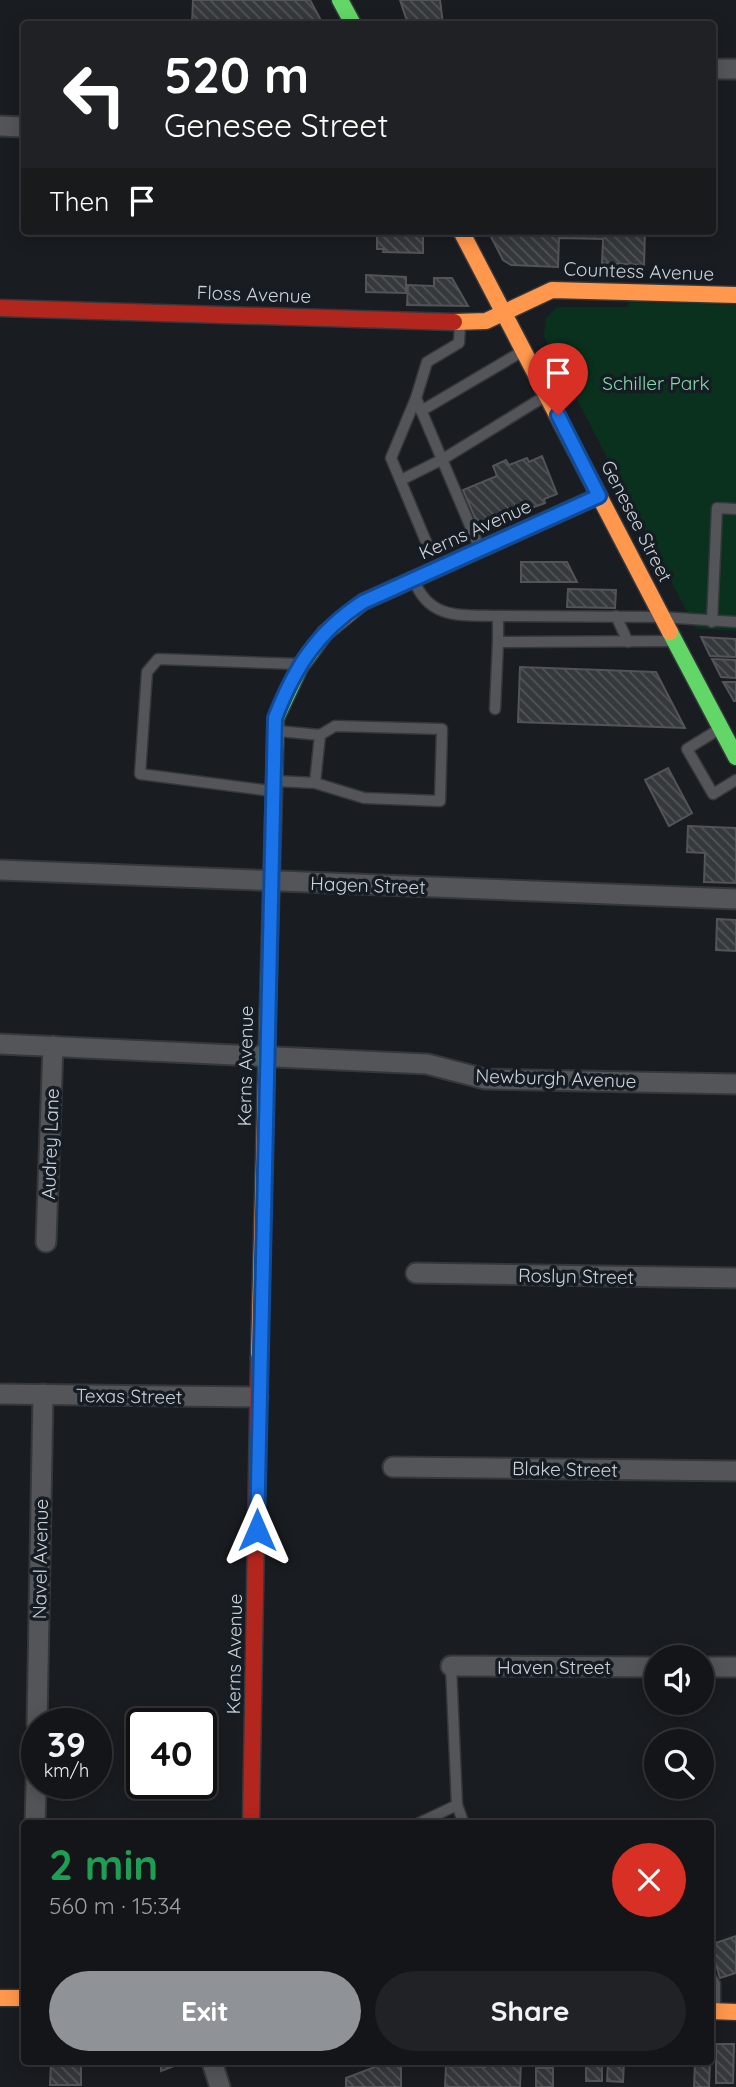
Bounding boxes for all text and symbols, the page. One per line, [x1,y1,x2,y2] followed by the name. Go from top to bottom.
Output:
[164,44,309,105] text: 520 m
[49,49,140,140] icon: left
[164,105,388,145] text: Genesee Street
[123,182,161,220] icon: arrive
[49,185,109,218] text: Then
[563,256,715,286] street label: Countess Avenue
[196,280,312,308] street label: Floss Avenue
[528,343,588,415] pin
[539,354,577,392] icon: arrive
[602,371,710,395] park label: Schiller Park
[596,456,678,586] street label: Genesee Street
[415,494,535,564] street label: Kerns Avenue
[310,871,426,899] street label: Hagen Street
[232,1006,258,1126] street label: Kerns Avenue
[475,1063,637,1093] street label: Newburgh Avenue
[36,1088,64,1200] street label: Audrey Lane
[518,1263,634,1289] street label: Roslyn Street
[76,1383,182,1409] street label: Texas Street
[512,1456,618,1482] street label: Blake Street
[220,1493,294,1567] position arrow
[27,1499,53,1619] street label: Navel Avenue
[221,1594,247,1714] street label: Kerns Avenue
[644,1645,714,1799] map controls
[644,1645,714,1715] button: sound
[497,1655,611,1679] street label: Haven Street
[126,1708,217,1799] speed limit sign: 40
[47,1722,86,1766] text: 39
[644,1729,714,1799] button: search
[44,1759,89,1782] text: km/h
[49,1838,158,1891] text: 2 min
[612,1843,686,1917] button: close
[49,1891,181,1920] text: 560 m · 15:34
[49,1971,361,2051] button: Exit
[375,1971,686,2051] button: Share

